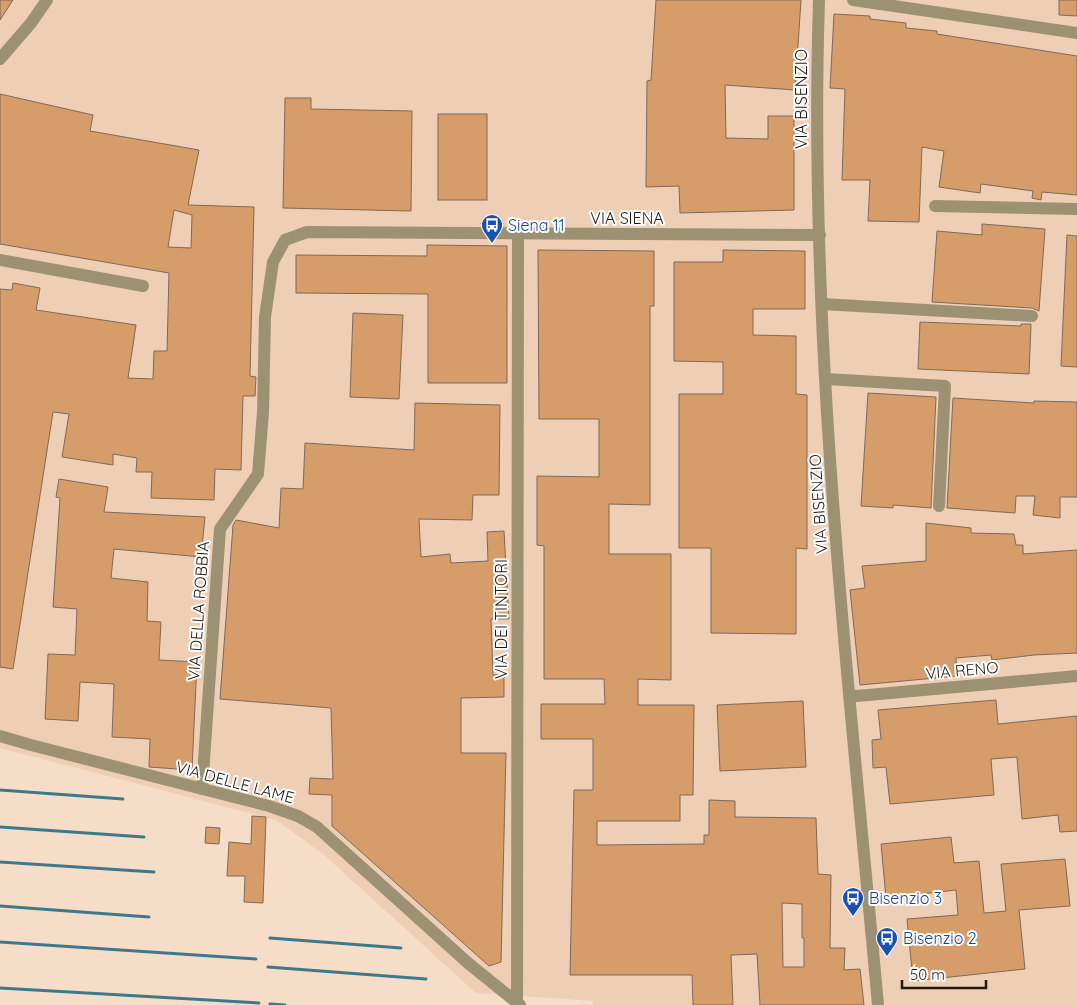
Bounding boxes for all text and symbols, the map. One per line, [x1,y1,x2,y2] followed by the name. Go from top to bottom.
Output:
[791,49,811,149] street label: VIA BISENZIO
[590,208,664,228] street label: VIA SIENA
[480,213,504,244] bus stop icon: Siena 11
[508,215,565,235] place label: Siena 11
[805,453,831,555] street label: VIA BISENZIO
[183,541,213,681] street label: VIA DELLA ROBBIA
[491,559,511,679] street label: VIA DEI TINTORI
[925,657,999,683] street label: VIA RENO
[174,757,296,807] street label: VIA DELLE LAME
[841,886,865,917] bus stop icon: Bisenzio 3
[869,888,942,908] place label: Bisenzio 3
[875,926,899,957] bus stop icon: Bisenzio 2
[903,928,977,948] place label: Bisenzio 2
[902,958,986,990] scale bar
[910,965,945,984] text: 50 m

